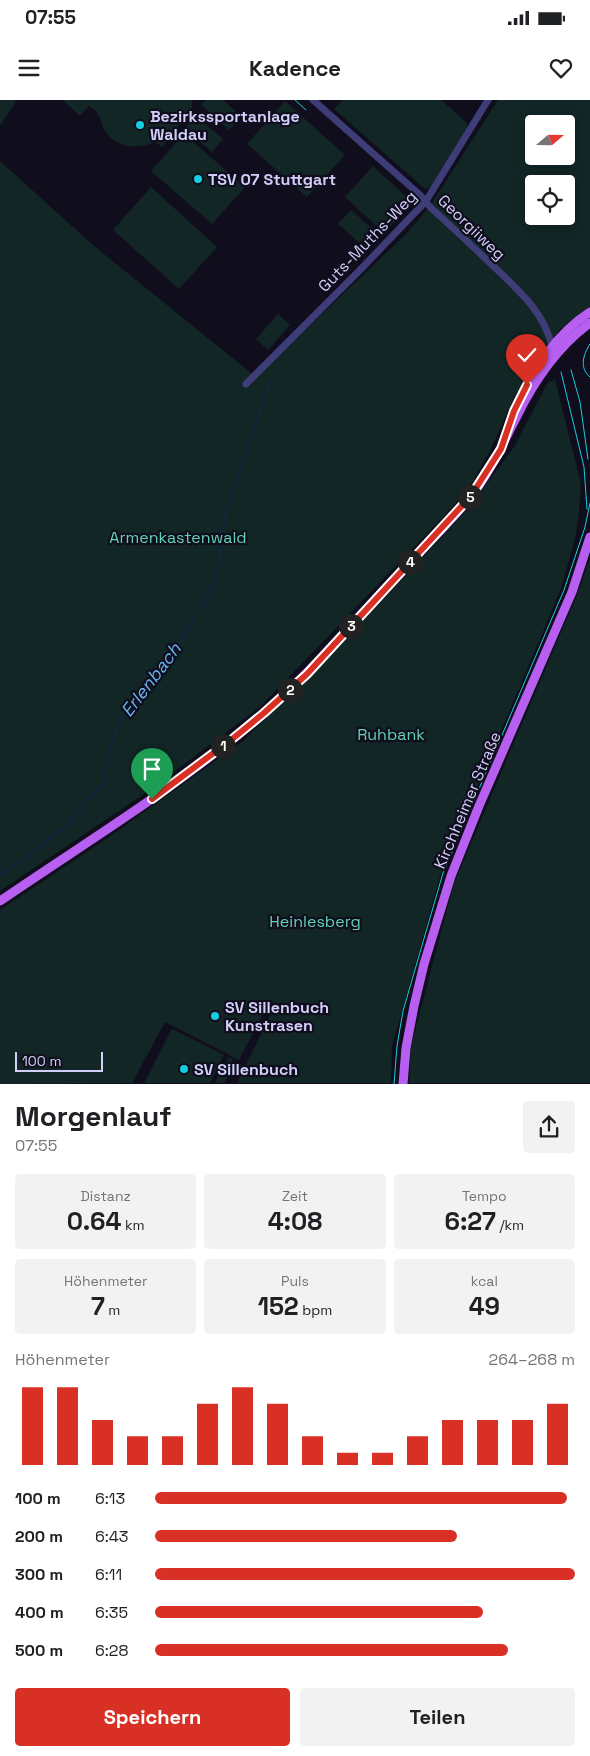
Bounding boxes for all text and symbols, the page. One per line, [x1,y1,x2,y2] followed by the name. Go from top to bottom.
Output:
[25,5,76,30] text: 07:55
[15,54,43,82] icon: menu
[249,54,341,82] text: Kadence
[547,54,575,82] icon: heart
[150,106,300,145] place label: Bezirkssportanlage Waldau
[525,115,575,165] north arrow
[525,115,575,225] map controls
[134,119,146,131] marker: Bezirkssportanlage Waldau
[208,169,336,190] place label: TSV 07 Stuttgart
[192,173,204,185] marker: TSV 07 Stuttgart
[525,175,575,225] button: locate
[314,186,421,297] street label: Guts-Muths-Weg
[433,190,510,265] street label: Georgiiweg
[506,334,548,385] pin
[513,341,541,369] icon: check
[458,484,482,510] pin: 5
[466,488,475,506] text: 5
[109,527,247,548] park label: Armenkastenwald
[398,550,422,574] pin: 4
[406,553,415,571] text: 4
[338,614,364,638] pin: 3
[347,617,356,635] text: 3
[115,637,186,721] water label: Erlenbach
[278,678,302,702] pin: 2
[286,681,295,699] text: 2
[357,724,425,745] park label: Ruhbank
[429,728,506,872] street label: Kirchheimer Straße
[210,734,236,758] pin: 1
[220,737,227,755] text: 1
[131,748,173,799] pin
[138,755,166,783] icon: arrive
[269,911,361,932] park label: Heinlesberg
[225,997,329,1036] place label: SV Sillenbuch Kunstrasen
[209,1010,221,1022] marker: SV Sillenbuch Kunstrasen
[15,1048,102,1072] scale bar
[22,1052,61,1070] text: 100 m
[194,1059,298,1080] place label: SV Sillenbuch
[178,1063,190,1075] marker: SV Sillenbuch
[15,1098,171,1134] text: Morgenlauf
[523,1101,575,1153] button: share
[15,1135,57,1156] text: 07:55
[81,1187,131,1205] text: Distanz
[282,1187,308,1205] text: Zeit
[462,1187,507,1205] text: Tempo
[67,1205,121,1237] text: 0.64
[268,1205,322,1237] text: 4:08
[444,1205,496,1237] text: 6:27
[121,1216,144,1234] text: km
[496,1216,524,1234] text: /km
[64,1272,147,1290] text: Höhenmeter
[281,1272,309,1290] text: Puls
[471,1272,498,1290] text: kcal
[91,1290,105,1322] text: 7
[258,1290,299,1322] text: 152
[469,1290,500,1322] text: 49
[105,1301,120,1319] text: m
[299,1301,332,1319] text: bpm
[15,1349,110,1370] text: Höhenmeter
[489,1349,575,1370] text: 264–268 m
[15,1488,61,1509] text: 100 m
[95,1488,125,1509] text: 6:13
[15,1526,63,1547] text: 200 m
[95,1526,129,1547] text: 6:43
[15,1564,63,1585] text: 300 m
[95,1564,122,1585] text: 6:11
[15,1602,64,1623] text: 400 m
[95,1602,128,1623] text: 6:35
[15,1640,63,1661] text: 500 m
[95,1640,128,1661] text: 6:28
[15,1688,290,1746] button: Speichern
[300,1688,575,1746] button: Teilen

